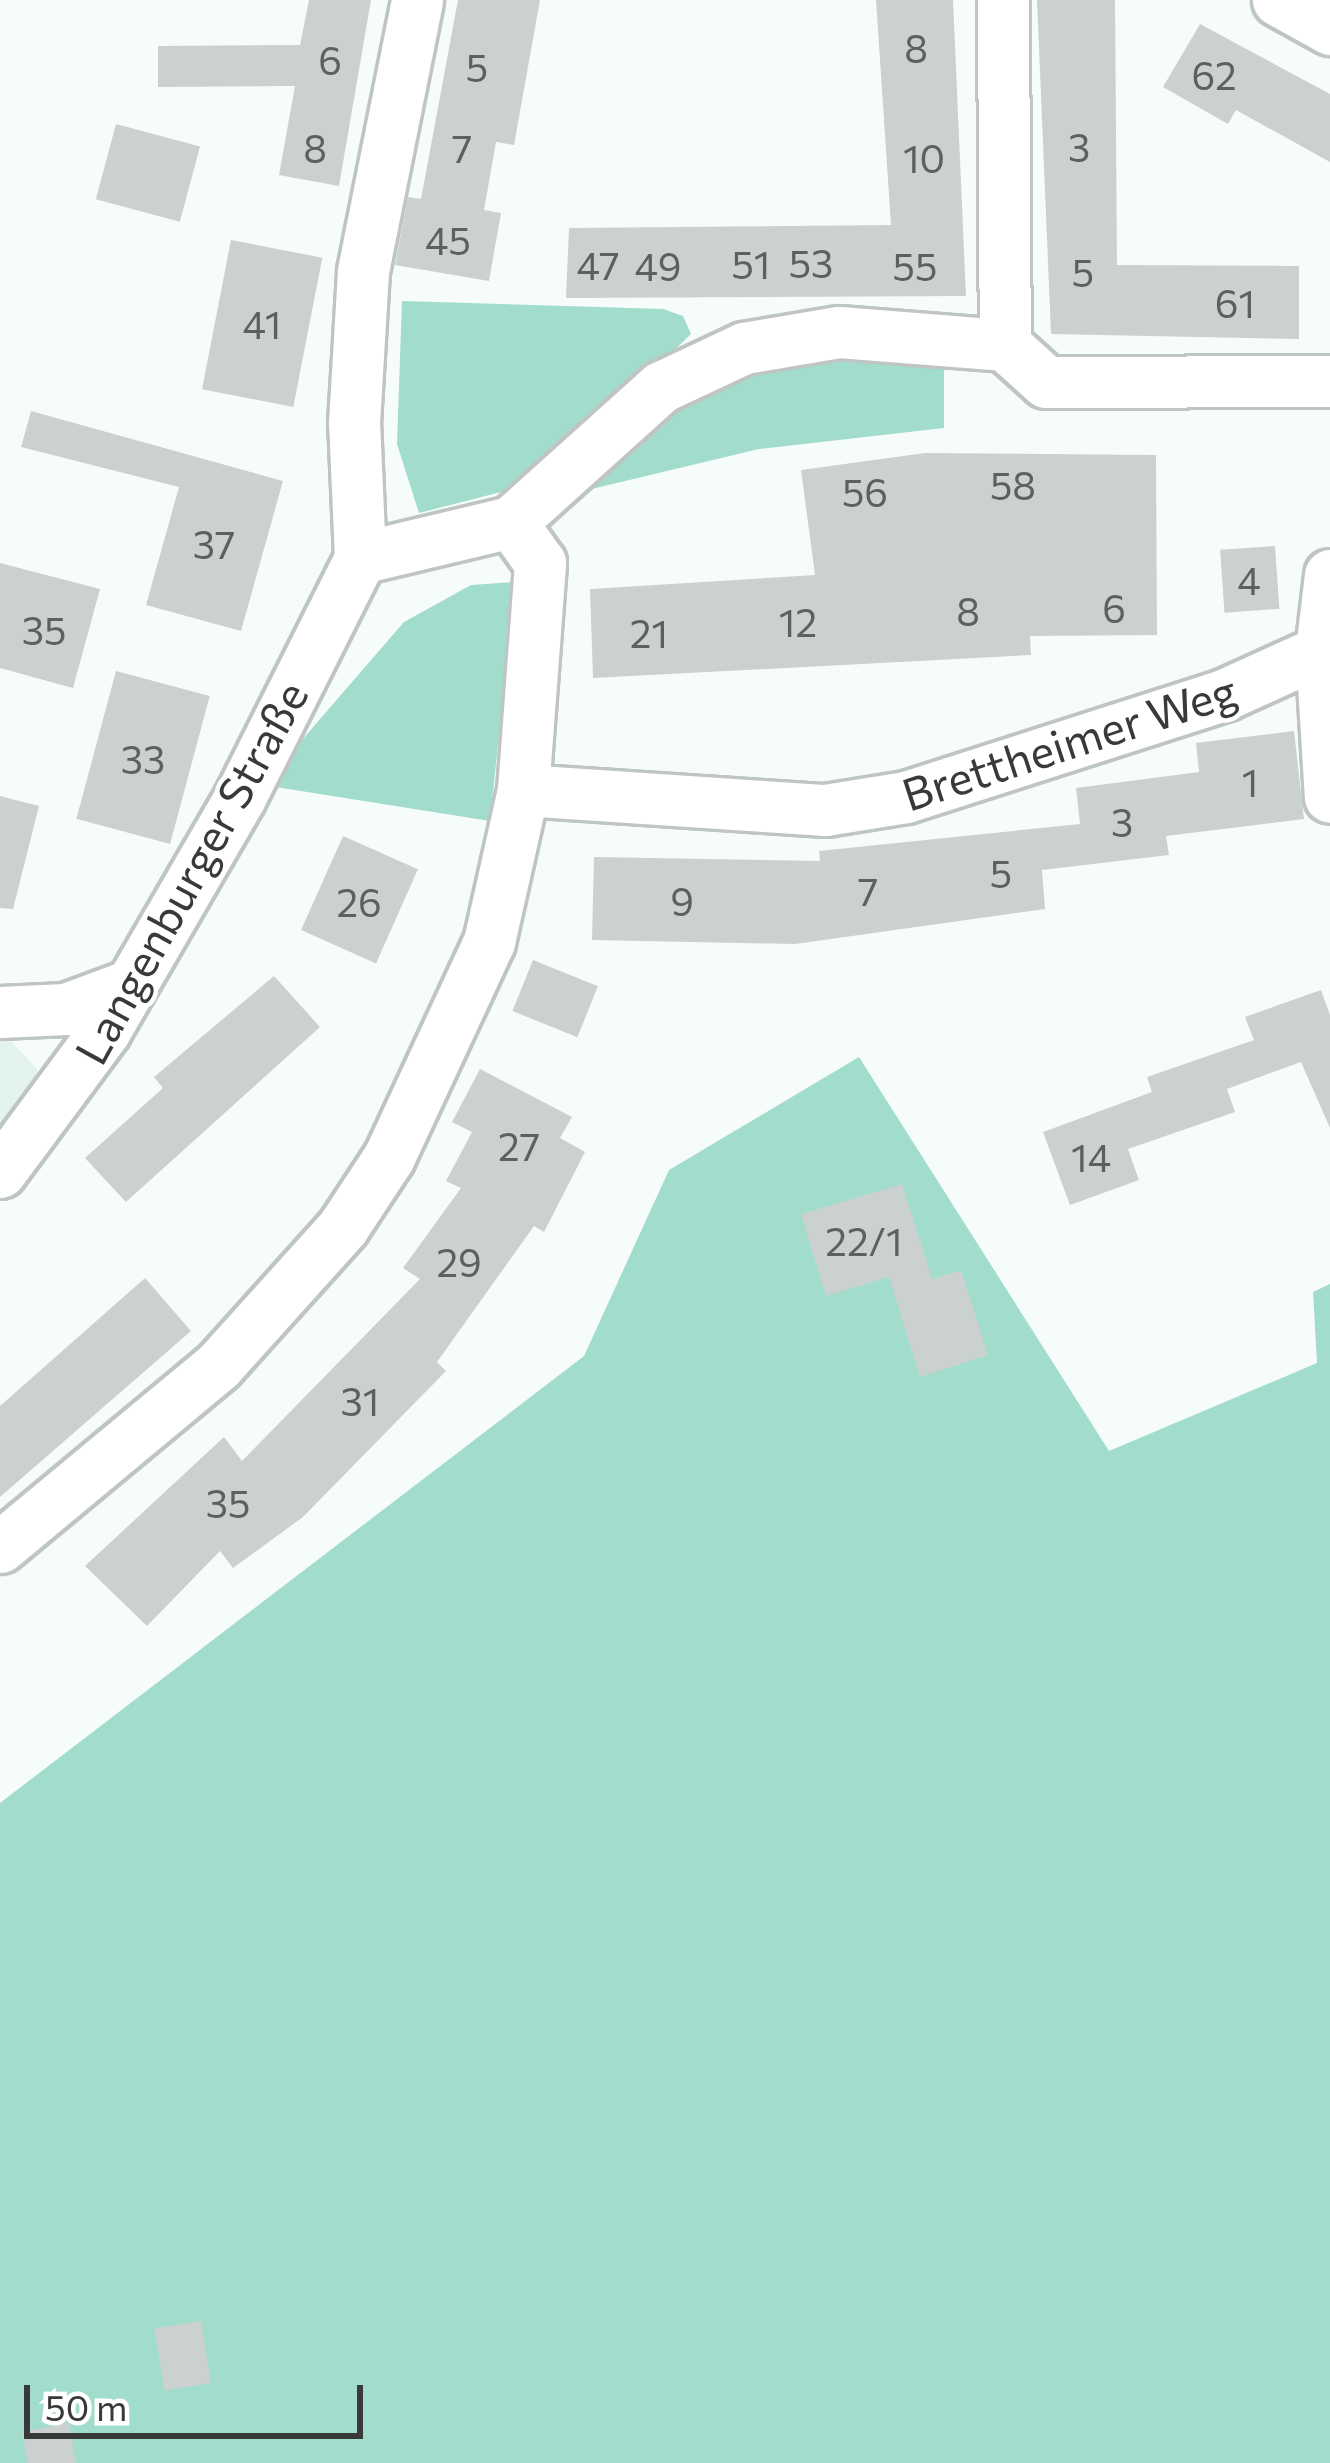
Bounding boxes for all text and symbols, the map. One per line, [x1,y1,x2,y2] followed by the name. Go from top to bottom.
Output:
[904,24,928,70] house number: 8
[318,36,342,82] house number: 6
[466,43,488,89] house number: 5
[1191,51,1237,97] house number: 62
[1068,123,1090,169] house number: 3
[303,124,327,170] house number: 8
[452,124,472,170] house number: 7
[903,134,945,180] house number: 10
[425,216,471,262] house number: 45
[789,239,833,285] house number: 53
[731,240,771,286] house number: 51
[576,241,620,287] house number: 47
[634,242,682,288] house number: 49
[893,242,937,288] house number: 55
[1072,248,1094,294] house number: 5
[1215,279,1255,325] house number: 61
[243,300,281,346] house number: 41
[990,461,1036,507] house number: 58
[842,468,888,514] house number: 56
[193,520,235,566] house number: 37
[1237,556,1261,602] house number: 4
[1102,584,1126,630] house number: 6
[956,587,980,633] house number: 8
[779,598,817,644] house number: 12
[22,606,66,652] house number: 35
[630,609,668,655] house number: 21
[895,662,1243,820] street label: Brettheimer Weg
[62,671,318,1073] street label: Langenburger Straße
[121,735,165,781] house number: 33
[1242,758,1258,804] house number: 1
[1111,798,1133,844] house number: 3
[990,849,1012,895] house number: 5
[858,867,878,913] house number: 7
[670,877,694,923] house number: 9
[336,878,382,924] house number: 26
[498,1122,540,1168] house number: 27
[1071,1133,1111,1179] house number: 14
[825,1217,903,1263] house number: 22/1
[436,1238,482,1284] house number: 29
[341,1377,379,1423] house number: 31
[206,1479,250,1525] house number: 35
[30,2361,369,2435] scale bar
[45,2384,127,2428] text: 50 m

